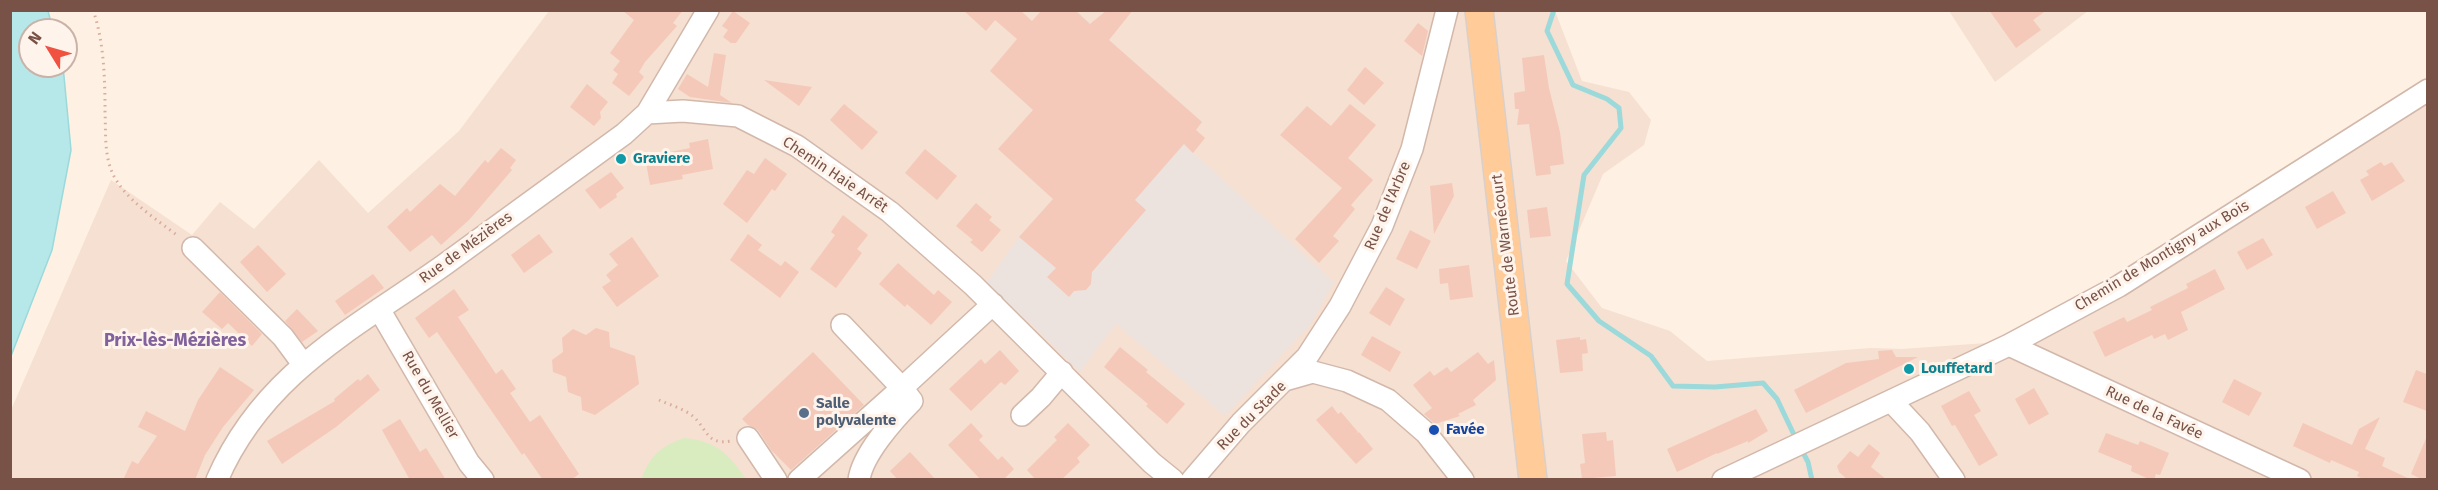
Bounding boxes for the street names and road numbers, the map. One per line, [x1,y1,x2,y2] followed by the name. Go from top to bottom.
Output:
[779,133,891,217] street label: Chemin Haie Arrêt
[1361,159,1415,253] street label: Rue de l'Arbre
[1488,173,1524,317] street label: Route de Warnécourt
[2072,197,2252,315] street label: Chemin de Montigny aux Bois
[416,208,516,288] street label: Rue de Mézières
[398,348,462,442] street label: Rue du Mellier
[1214,378,1290,454] street label: Rue du Stade
[2102,383,2206,443] street label: Rue de la Favée

